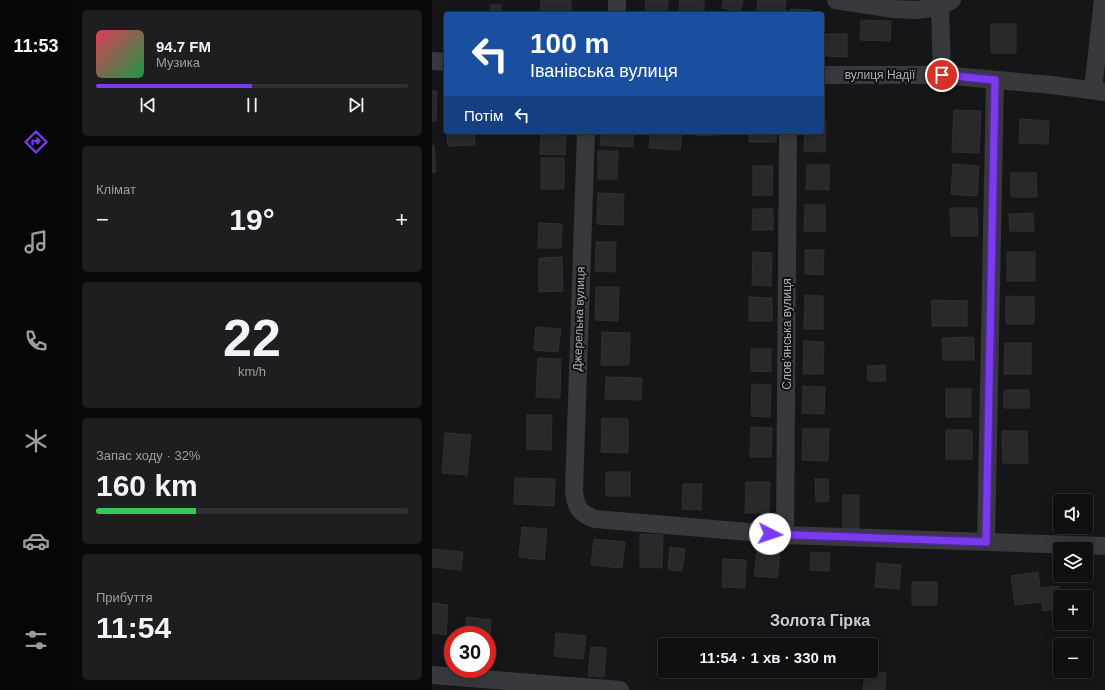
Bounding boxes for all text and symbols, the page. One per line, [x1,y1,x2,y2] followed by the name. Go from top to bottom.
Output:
[464,28,516,80] icon: left
[530,28,609,59] text: 100 m
[13,36,59,56] text: 11:53
[156,38,211,55] text: 94.7 FM
[156,55,200,70] text: Музика
[925,58,959,92] pin
[530,61,678,81] text: Іванівська вулиця
[931,64,953,86] icon: arrive
[845,68,916,82] street label: вулиця Надії
[137,94,159,116] icon: previous
[241,94,263,116] icon: pause
[345,94,367,116] icon: next
[511,104,533,126] icon: left
[464,107,503,124] text: Потім
[22,128,50,156] icon: directions
[96,182,136,197] text: Клімат
[229,203,275,236] text: 19°
[96,207,109,232] text: −
[395,207,408,232] text: +
[22,228,50,256] icon: music
[570,266,588,372] street label: Джерельна вулиця
[780,278,794,390] street label: Словʼянська вулиця
[223,309,281,367] text: 22
[22,327,50,355] icon: phone
[238,364,266,379] text: km/h
[22,427,50,455] icon: climate
[96,448,200,463] text: Запас ходу · 32%
[96,469,198,502] text: 160 km
[1053,494,1093,678] map controls
[1053,494,1093,534] button: sound
[749,513,791,555] position arrow
[22,527,50,555] icon: car
[1053,542,1093,582] button: layers
[96,590,152,605] text: Прибуття
[1053,590,1093,630] button: +
[96,611,171,644] text: 11:54
[770,612,870,629] district label: Золота Гірка
[22,626,50,654] icon: filters
[444,626,496,678] speed limit sign: 30
[1053,638,1093,678] button: −
[700,649,836,666] text: 11:54 · 1 хв · 330 m

